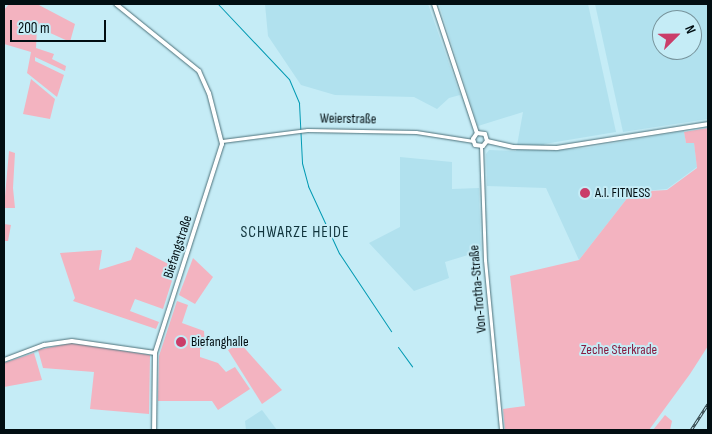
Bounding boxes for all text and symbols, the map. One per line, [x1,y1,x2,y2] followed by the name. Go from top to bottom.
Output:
[12,10,109,42] scale bar
[652,10,702,60] north arrow
[18,19,50,38] text: 200 m
[681,23,700,36] text: N
[320,110,376,128] street label: Weierstraße
[595,185,650,201] place label: A.I. FITNESS
[579,187,591,199] marker: A.I. FITNESS
[160,213,196,281] street label: Biefangstraße
[239,223,351,243] district label: SCHWARZE HEIDE
[466,244,490,334] street label: Von-Trotha-Straße
[191,334,249,350] place label: Biefanghalle
[175,336,187,348] marker: Biefanghalle
[581,342,657,358] park label: Zeche Sterkrade

